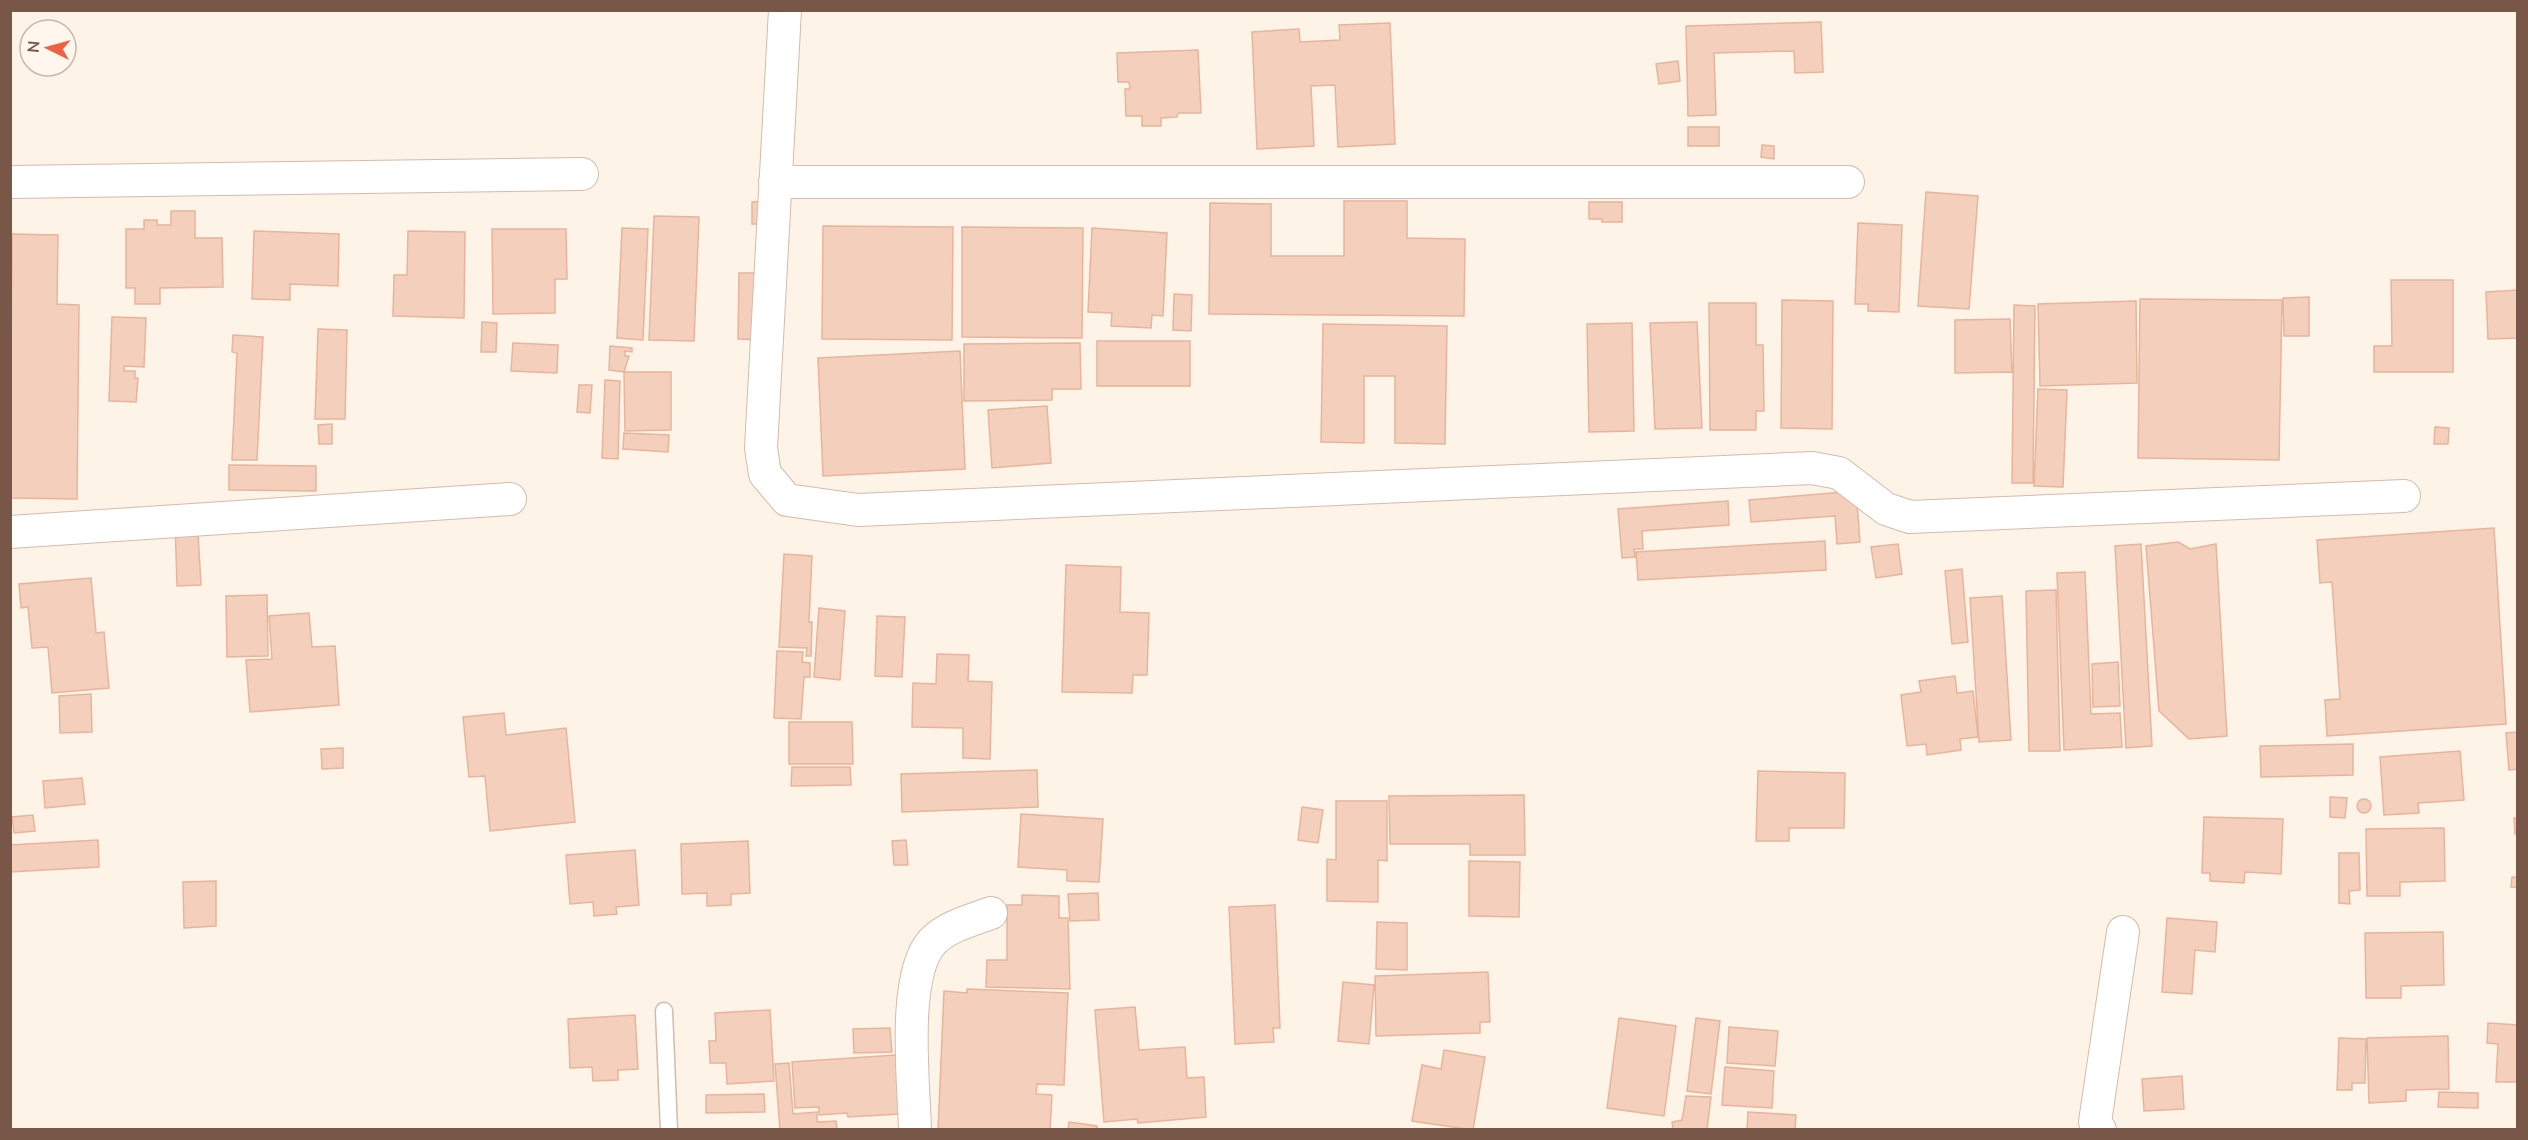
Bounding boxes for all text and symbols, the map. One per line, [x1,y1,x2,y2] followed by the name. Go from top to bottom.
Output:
[18,18,78,78] north arrow
[23,40,44,54] text: N

